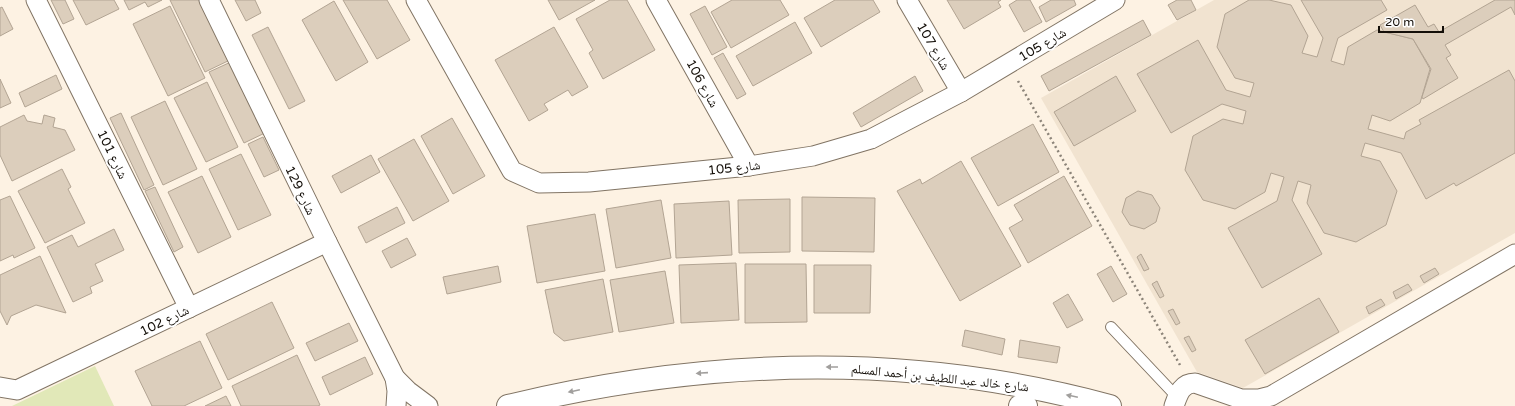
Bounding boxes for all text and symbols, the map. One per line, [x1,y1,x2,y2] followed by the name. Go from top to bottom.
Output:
[1379,8,1443,34] scale bar
[1385,15,1414,29] text: 20 m
[912,20,953,74] street label: شارع 107
[1016,24,1070,66] street label: شارع 105
[682,57,722,111] street label: شارع 106
[92,127,131,182] street label: شارع 101
[707,157,761,180] street label: شارع 105
[280,163,319,218] street label: شارع 129
[137,302,192,341] street label: شارع 102
[850,361,1029,396] street label: شارع خالد عبد اللطيف بن أحمد المسلم
[825,364,838,370] one-way arrow
[696,369,708,376] one-way arrow
[568,389,580,395] one-way arrow
[1066,393,1078,399] one-way arrow

